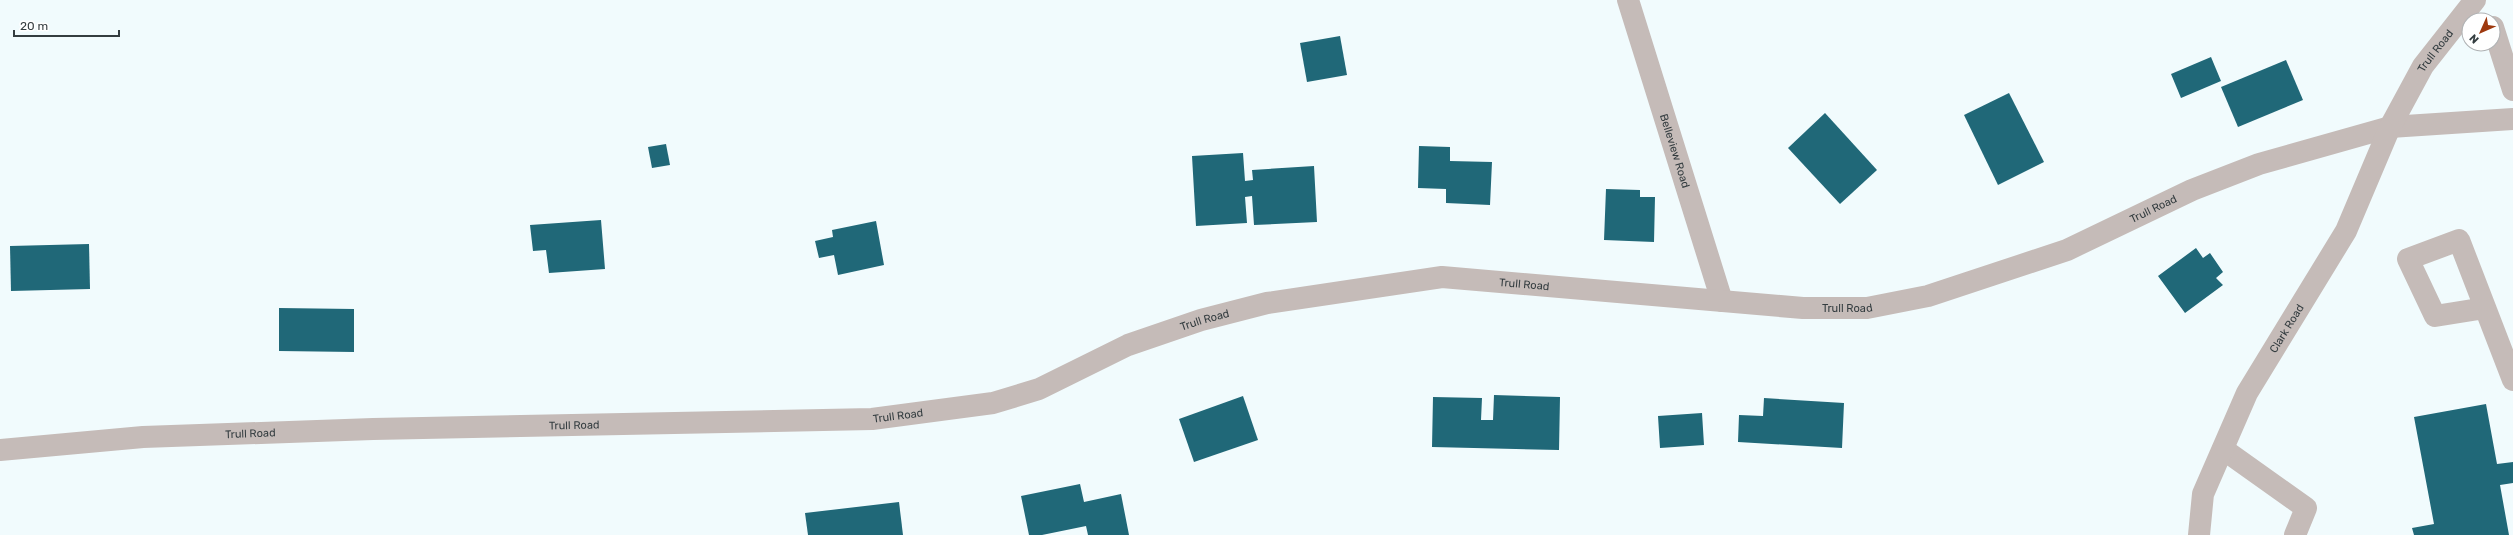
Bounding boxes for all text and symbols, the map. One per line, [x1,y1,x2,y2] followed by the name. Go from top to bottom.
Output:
[14,12,119,38] scale bar
[2461,12,2501,52] north arrow
[20,19,48,33] text: 20 m
[2415,27,2456,74] street label: Trull Road
[2467,31,2482,46] text: N
[1657,112,1693,190] street label: Belleview Road
[2128,192,2179,225] street label: Trull Road
[1499,275,1550,293] street label: Trull Road
[1822,301,1874,315] street label: Trull Road
[2267,302,2306,355] street label: Clark Road
[1178,307,1231,333] street label: Trull Road
[872,406,924,425] street label: Trull Road
[549,418,600,432] street label: Trull Road
[225,426,276,441] street label: Trull Road

